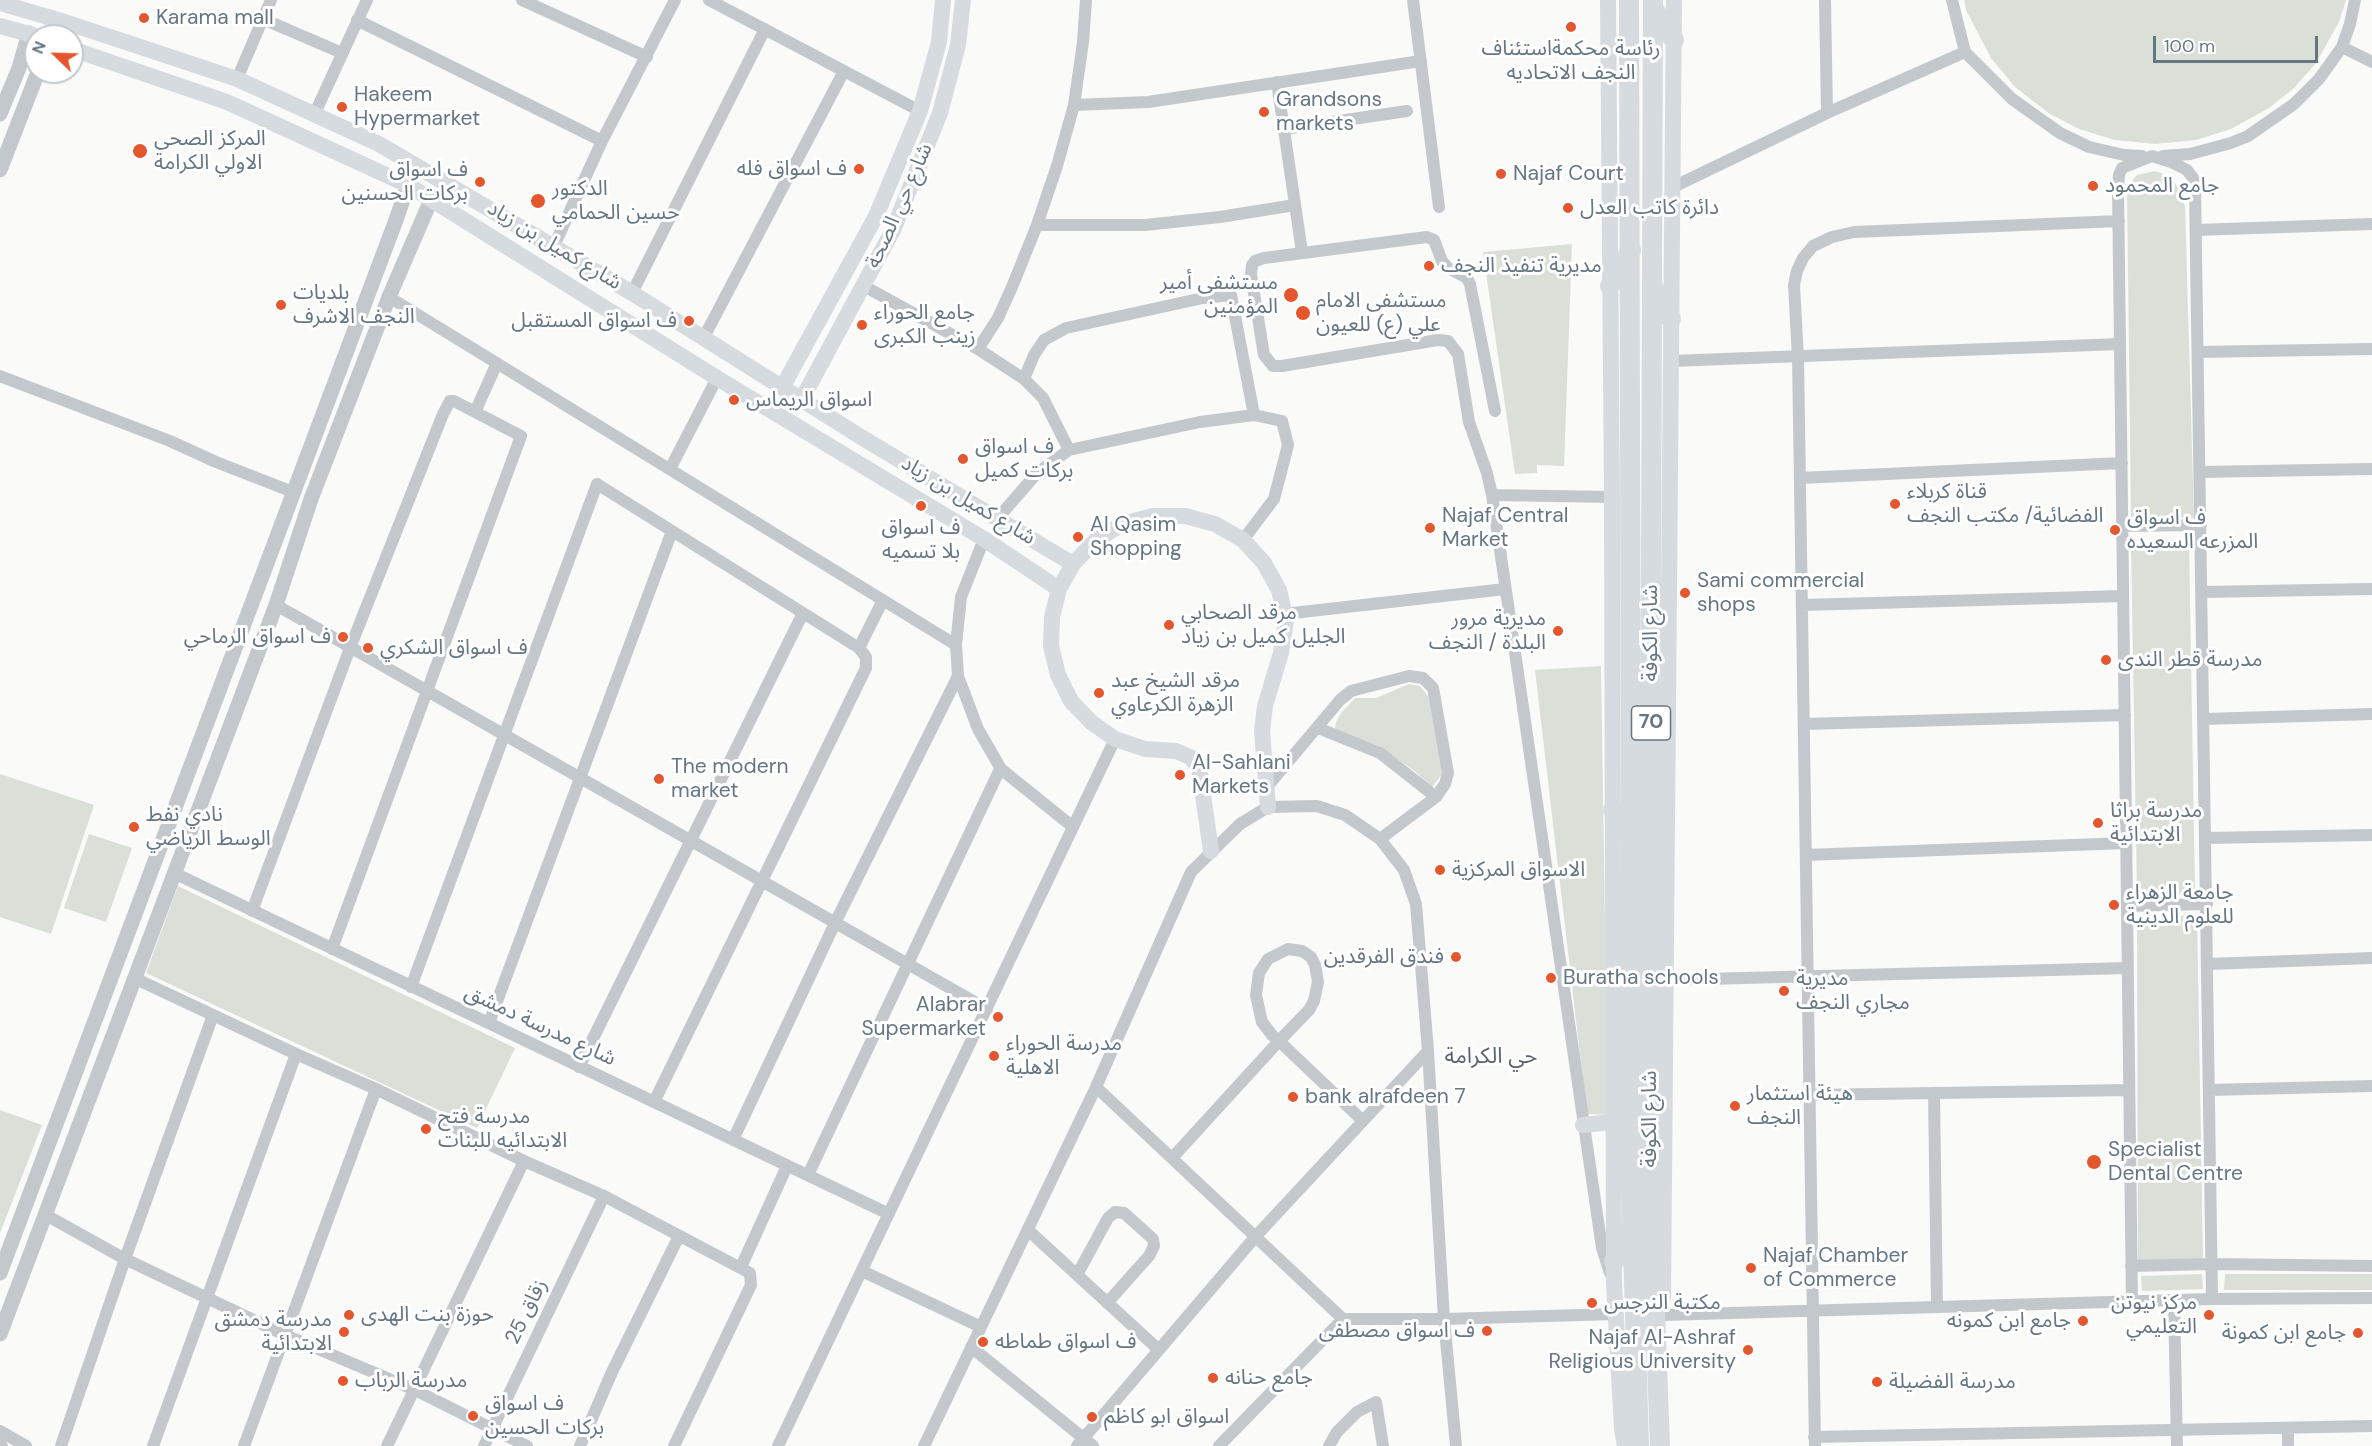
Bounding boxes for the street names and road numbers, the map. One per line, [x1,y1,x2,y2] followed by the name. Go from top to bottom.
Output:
[861,140,939,272] street label: شارع حي الصحة
[482,196,626,296] street label: شارع كميل بن زياد
[896,451,1040,551] street label: شارع كميل بن زياد
[1638,584,1664,682] street label: شارع الكوفة
[1632,706,1670,740] road number: 70
[460,980,620,1072] street label: شارع مدرسة دمشق
[1637,1070,1663,1168] street label: شارع الكوفة
[500,1275,554,1349] street label: زقاق 25

